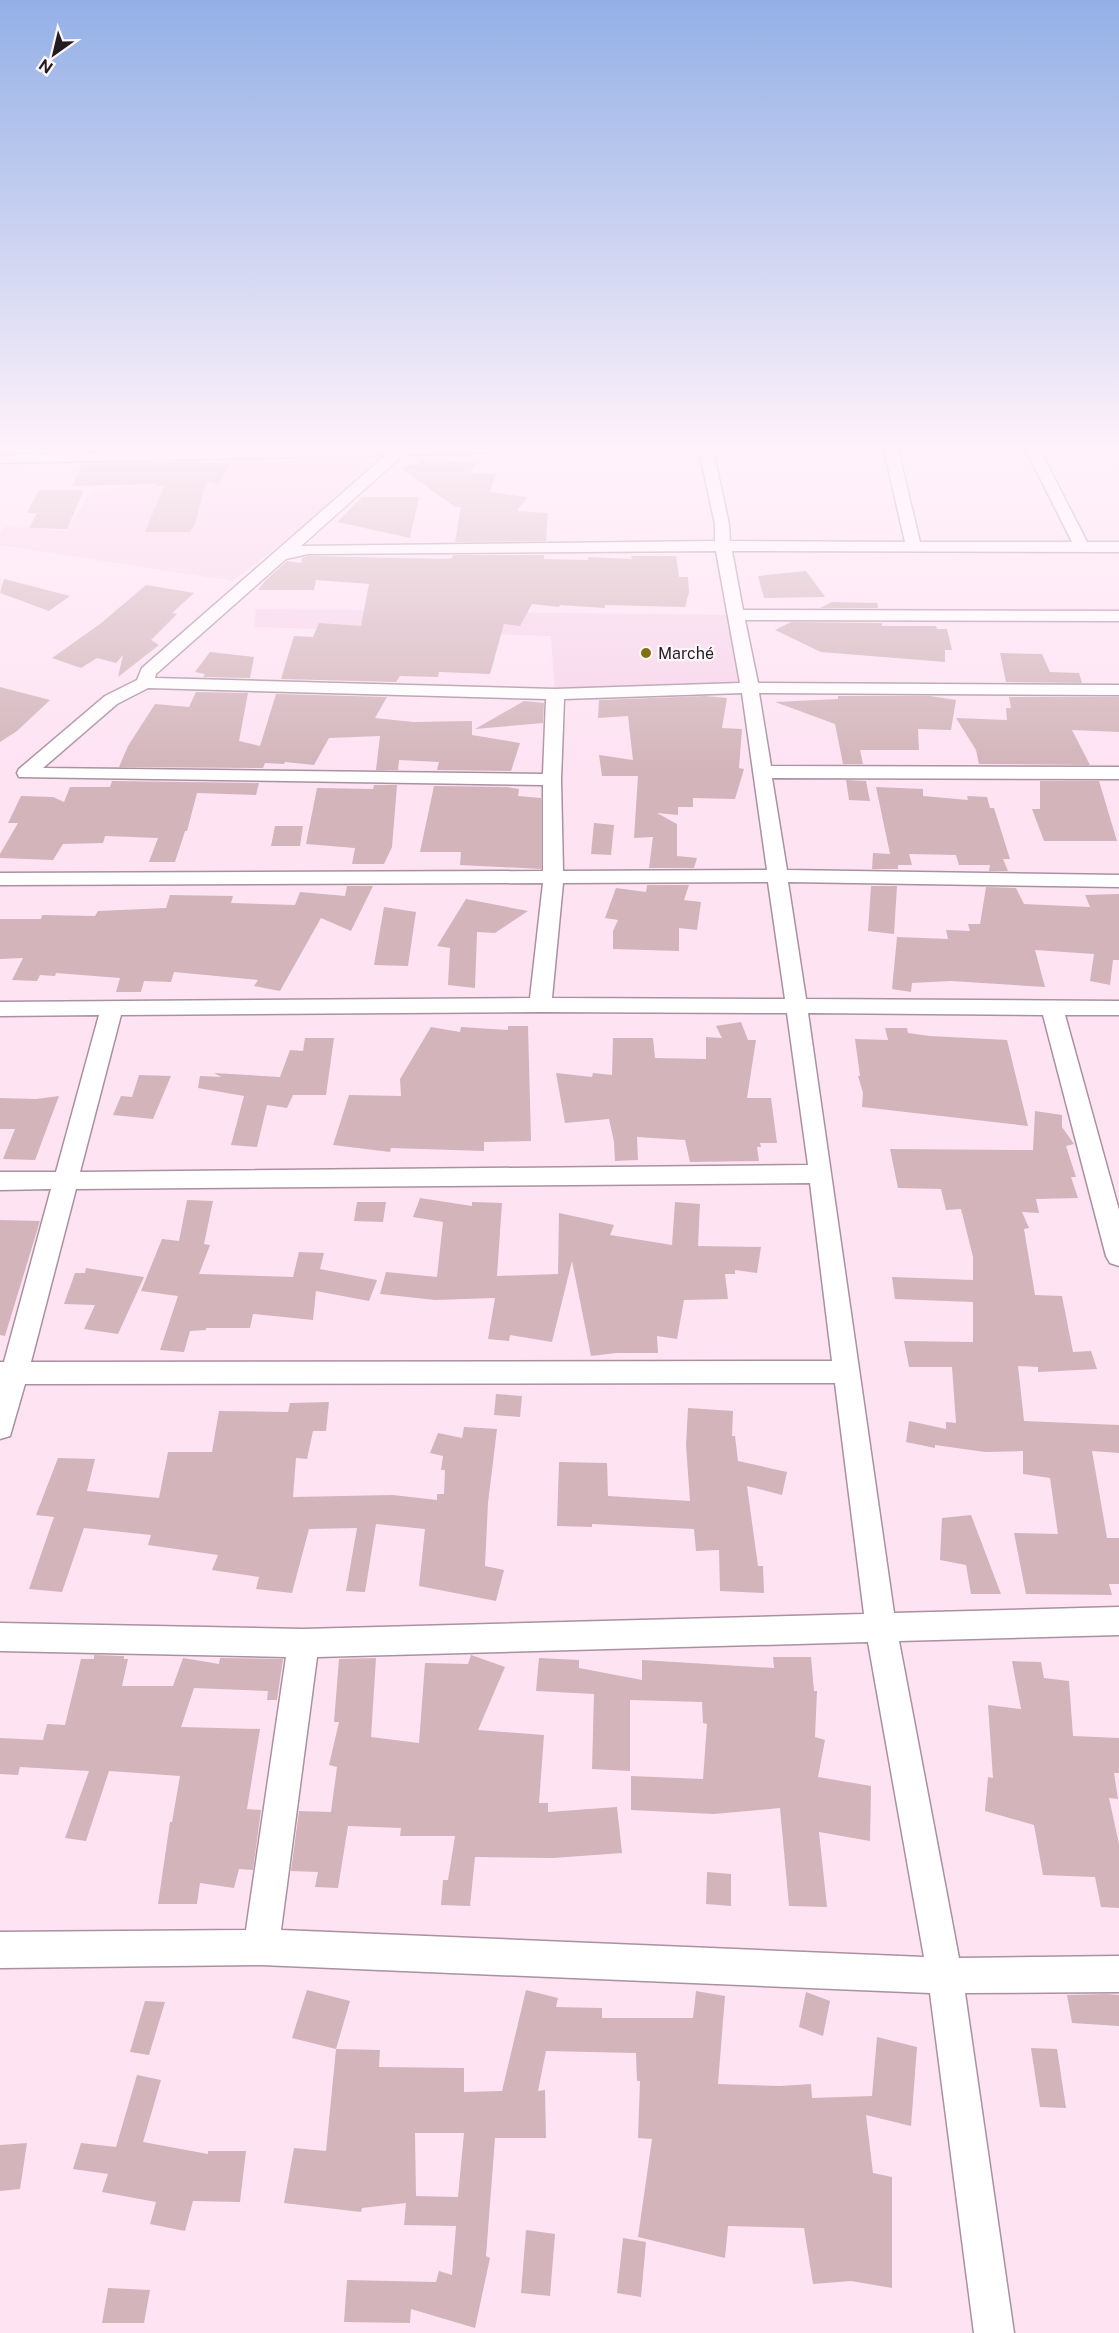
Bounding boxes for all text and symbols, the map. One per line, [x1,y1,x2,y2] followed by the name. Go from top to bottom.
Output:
[24,24,84,84] north arrow
[35,55,56,77] text: N
[658,644,714,663] place label: Marché
[639,646,653,660] marker: Marché

